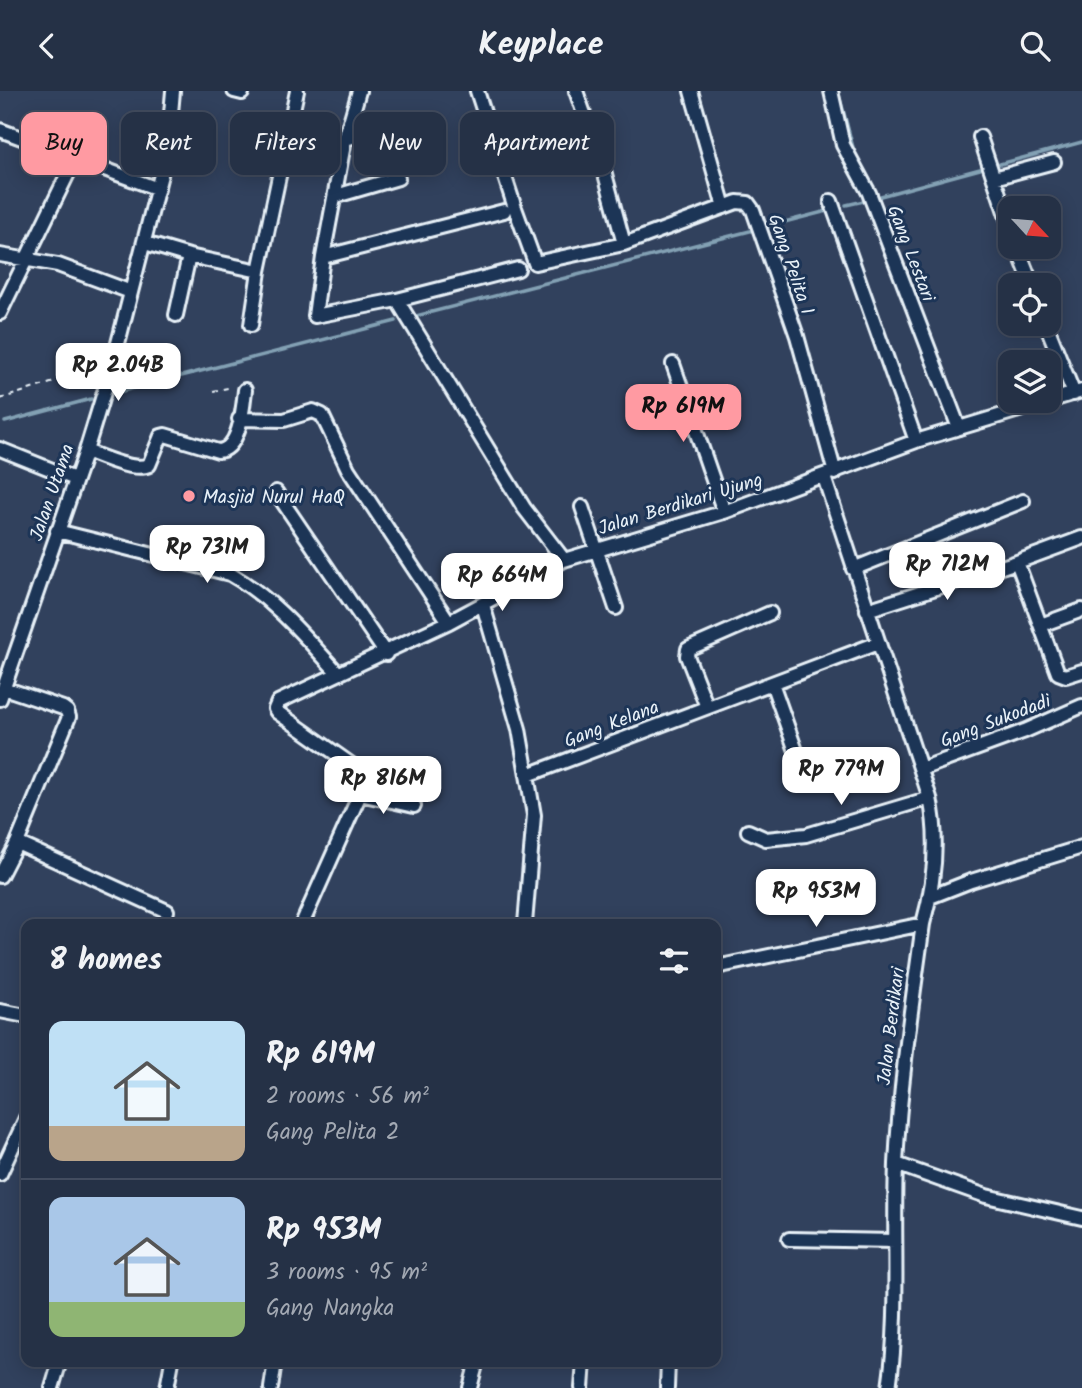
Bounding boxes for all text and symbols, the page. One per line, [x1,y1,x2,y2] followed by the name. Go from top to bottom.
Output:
[479,20,603,71] text: Keyplace
[28,27,66,65] icon: back
[1016,27,1054,65] icon: search
[21,112,107,175] chip: Buy
[121,112,216,175] chip: Rent
[230,112,340,175] chip: Filters
[354,112,446,175] chip: New
[460,112,614,175] chip: Apartment
[998,196,1060,259] north arrow
[998,196,1061,413] map controls
[878,201,943,308] street label: Gang Lestari
[759,210,821,319] street label: Gang Pelita 1
[998,273,1061,336] button: locate
[46,343,190,403] pin: Rp 2.04B
[72,348,164,384] text: Rp 2.04B
[998,350,1061,413] button: layers
[618,385,748,444] pin: Rp 619M
[641,389,725,425] text: Rp 619M
[22,440,83,545] street label: Jalan Utama
[595,466,767,544] street label: Jalan Berdikari Ujung
[203,483,345,513] place label: Masjid Nurul HaQ
[181,488,197,504] marker: Masjid Nurul HaQ
[142,525,272,585] pin: Rp 731M
[166,530,248,566] text: Rp 731M
[882,543,1012,602] pin: Rp 712M
[905,547,989,583] text: Rp 712M
[437,553,567,613] pin: Rp 664M
[457,558,547,594] text: Rp 664M
[936,686,1057,757] street label: Gang Sukodadi
[560,693,664,757] street label: Gang Kelana
[776,747,906,807] pin: Rp 779M
[798,752,884,788] text: Rp 779M
[318,757,448,816] pin: Rp 816M
[340,761,426,797] text: Rp 816M
[751,869,881,929] pin: Rp 953M
[772,874,860,910] text: Rp 953M
[49,937,162,985] text: 8 homes
[655,942,693,980] icon: filters
[870,964,914,1087] street label: Jalan Berdikari
[266,1031,375,1079] text: Rp 619M
[105,1049,189,1133] icon: home
[266,1079,429,1115] text: 2 rooms · 56 m²
[266,1115,399,1151] text: Gang Pelita 2
[266,1207,381,1255] text: Rp 953M
[105,1225,189,1309] icon: home
[266,1255,427,1291] text: 3 rooms · 95 m²
[266,1291,394,1327] text: Gang Nangka

